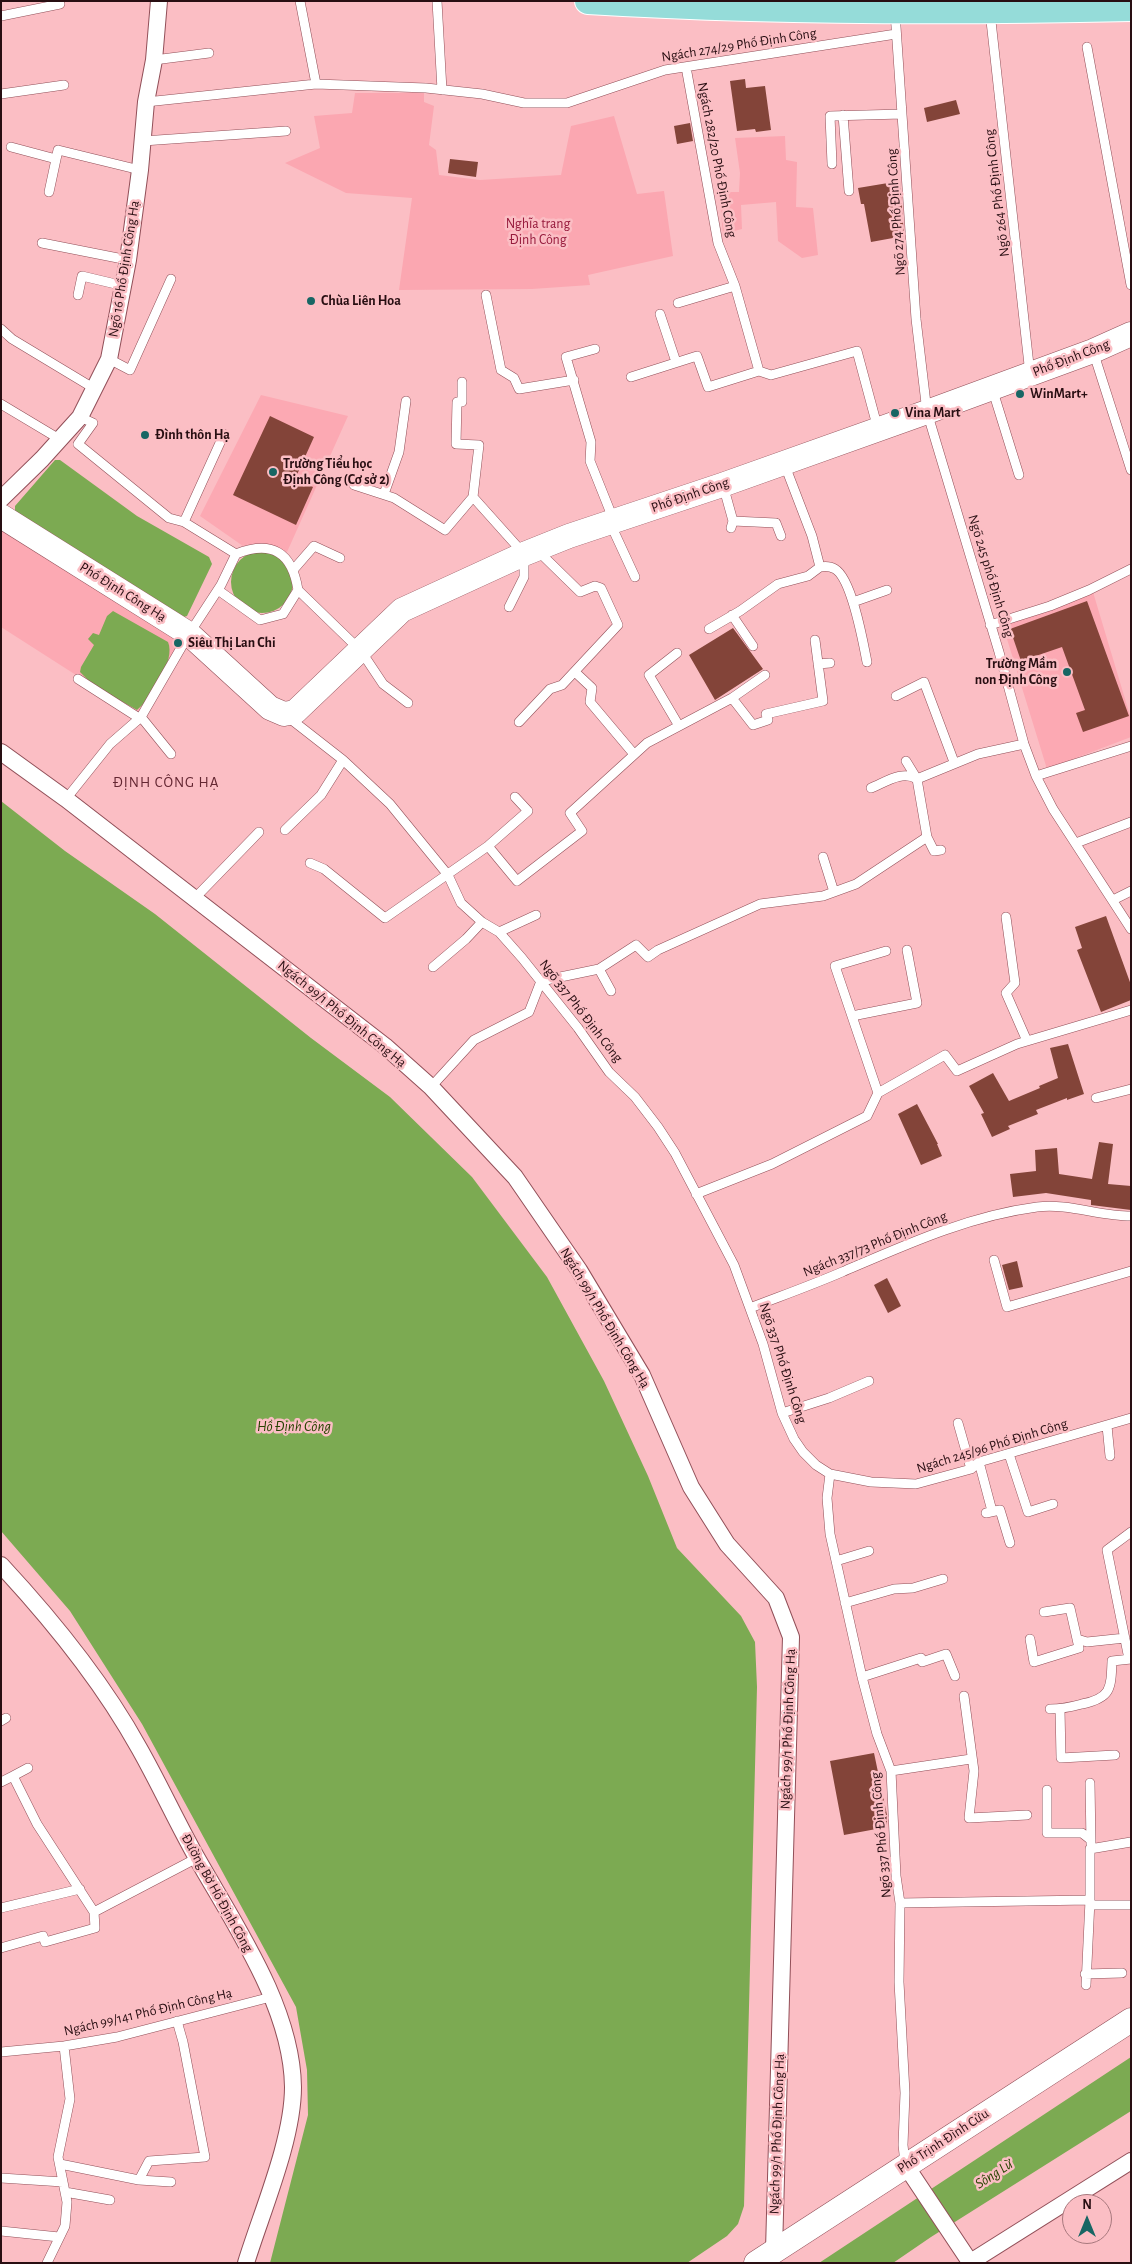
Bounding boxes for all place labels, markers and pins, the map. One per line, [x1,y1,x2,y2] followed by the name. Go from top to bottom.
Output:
[321,293,401,309] place label: Chùa Liên Hoa
[305,295,317,307] marker: Chùa Liên Hoa
[1030,386,1088,402] place label: WinMart+
[1014,388,1026,400] marker: WinMart+
[905,405,960,421] place label: Vina Mart
[889,407,901,419] marker: Vina Mart
[155,427,230,443] place label: Đình thôn Hạ
[139,429,151,441] marker: Đình thôn Hạ
[283,456,390,488] place label: Trường Tiểu học Định Công (Cơ sở 2)
[267,466,279,478] marker: Trường Tiểu học Định Công (Cơ sở 2)
[188,635,276,651] place label: Siêu Thị Lan Chi
[172,637,184,649] marker: Siêu Thị Lan Chi
[975,656,1057,689] place label: Trường Mầm non Định Công
[1061,666,1073,678] marker: Trường Mầm non Định Công

